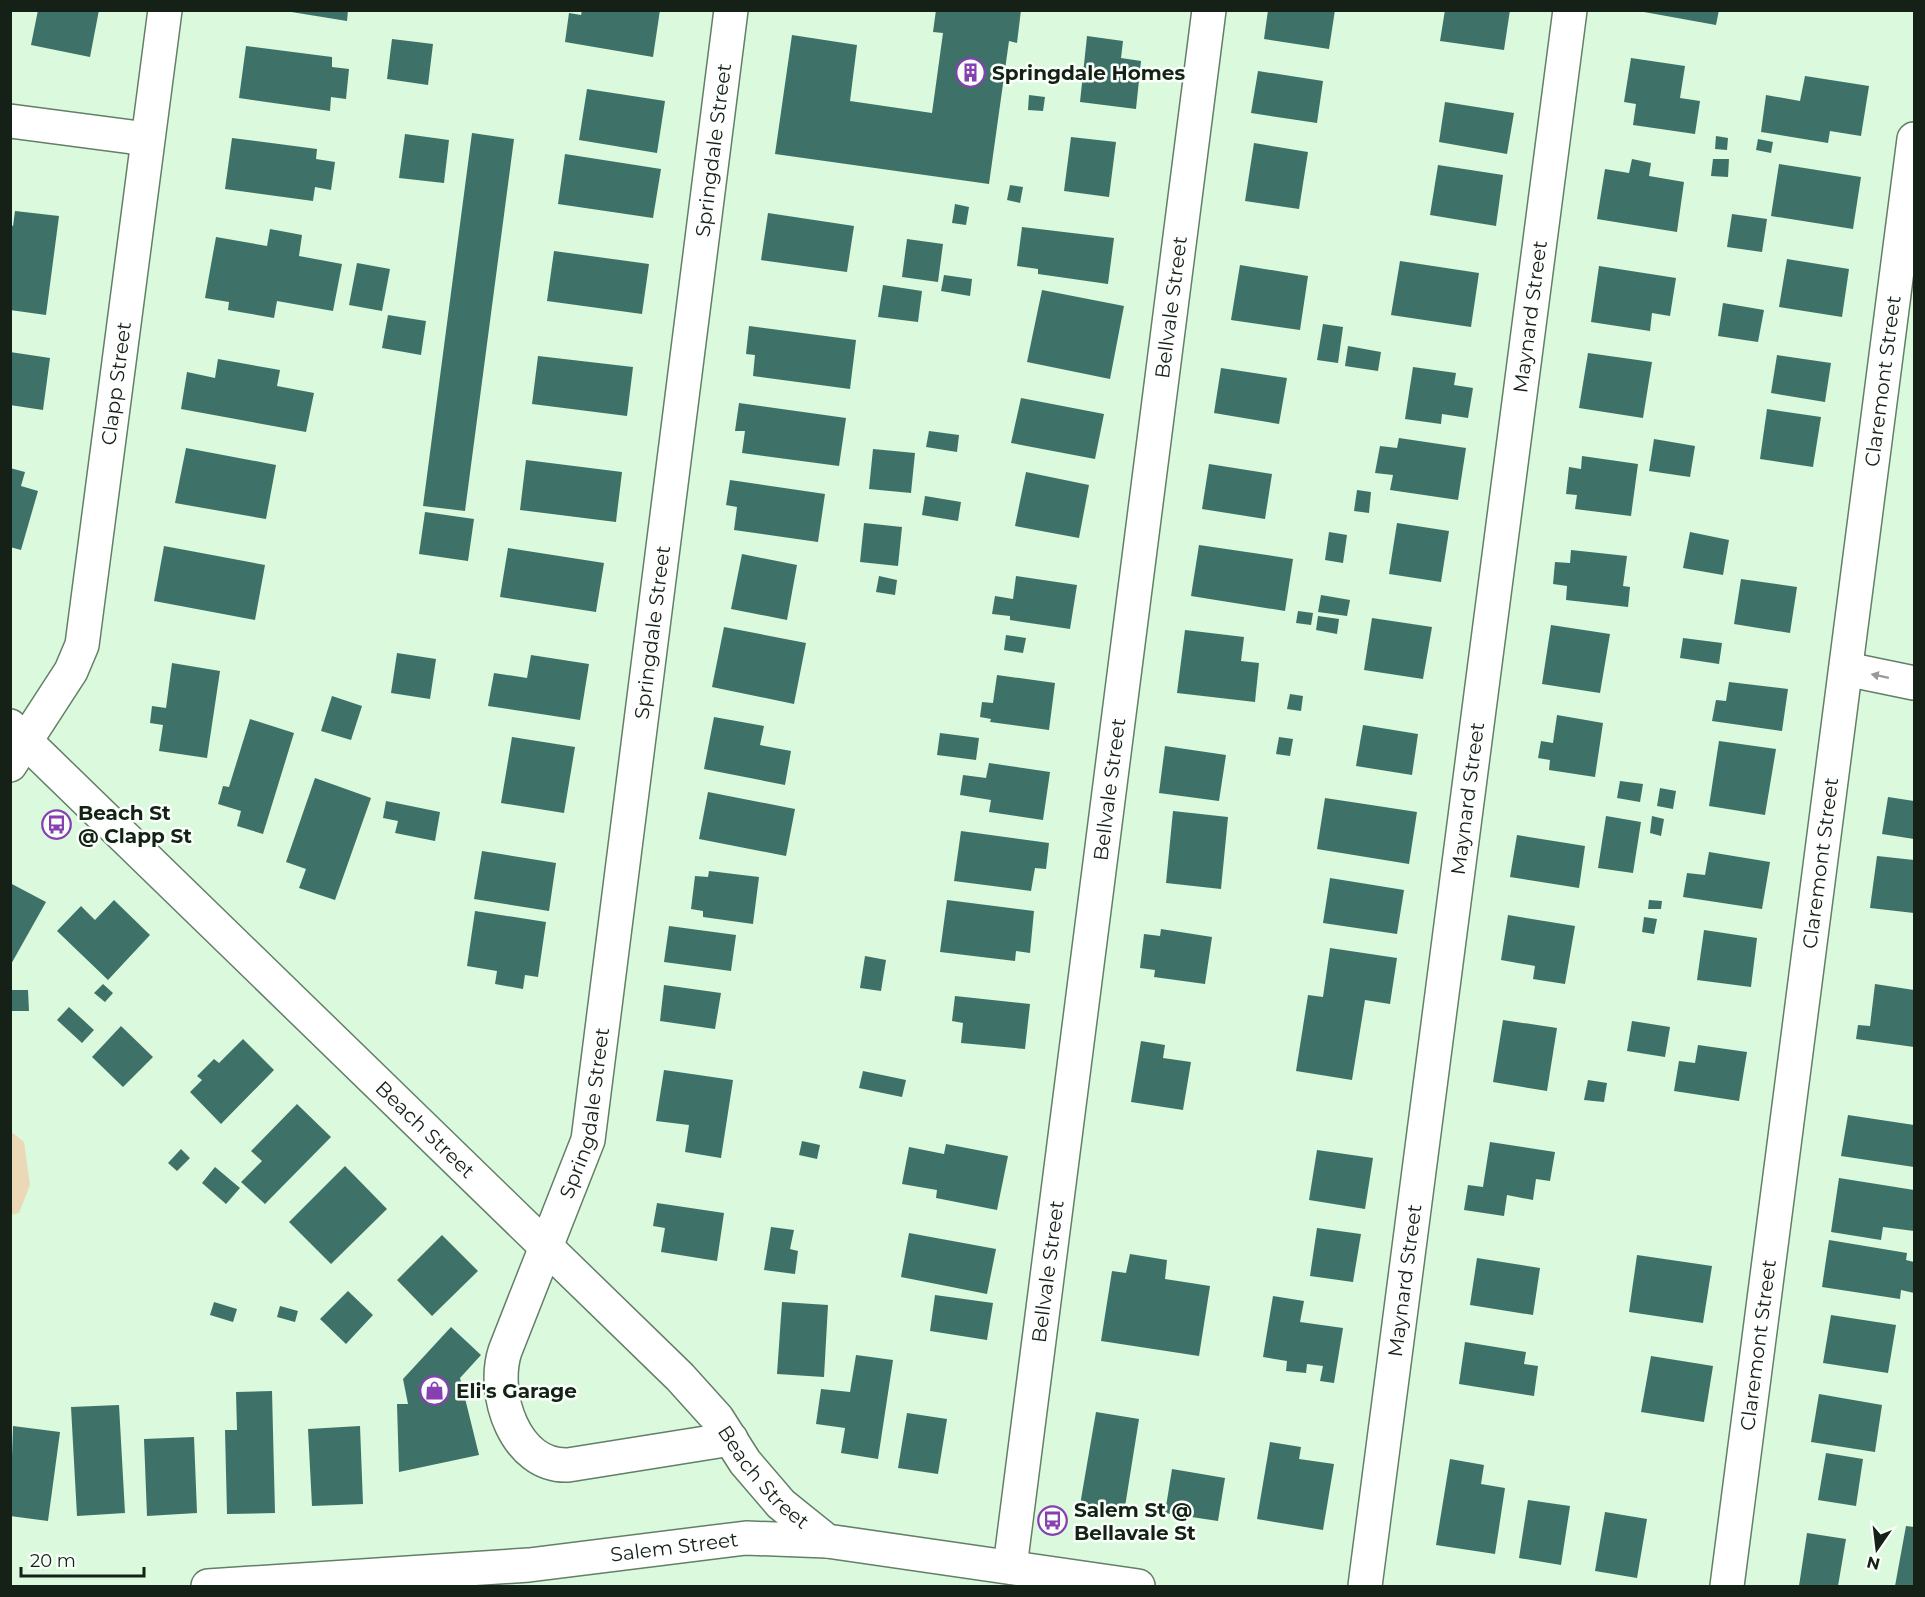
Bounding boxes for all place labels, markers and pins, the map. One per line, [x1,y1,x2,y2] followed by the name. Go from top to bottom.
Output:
[955,57,987,89] building icon: Springdale Homes
[992,61,1185,85] place label: Springdale Homes
[78,801,192,848] place label: Beach St @ Clapp St
[41,808,73,840] bus stop icon: Beach St @ Clapp St
[419,1375,451,1407] shop icon: Eli's Garage
[456,1379,577,1403] place label: Eli's Garage
[1074,1498,1196,1545] place label: Salem St @ Bellavale St
[1037,1505,1069,1537] bus stop icon: Salem St @ Bellavale St

